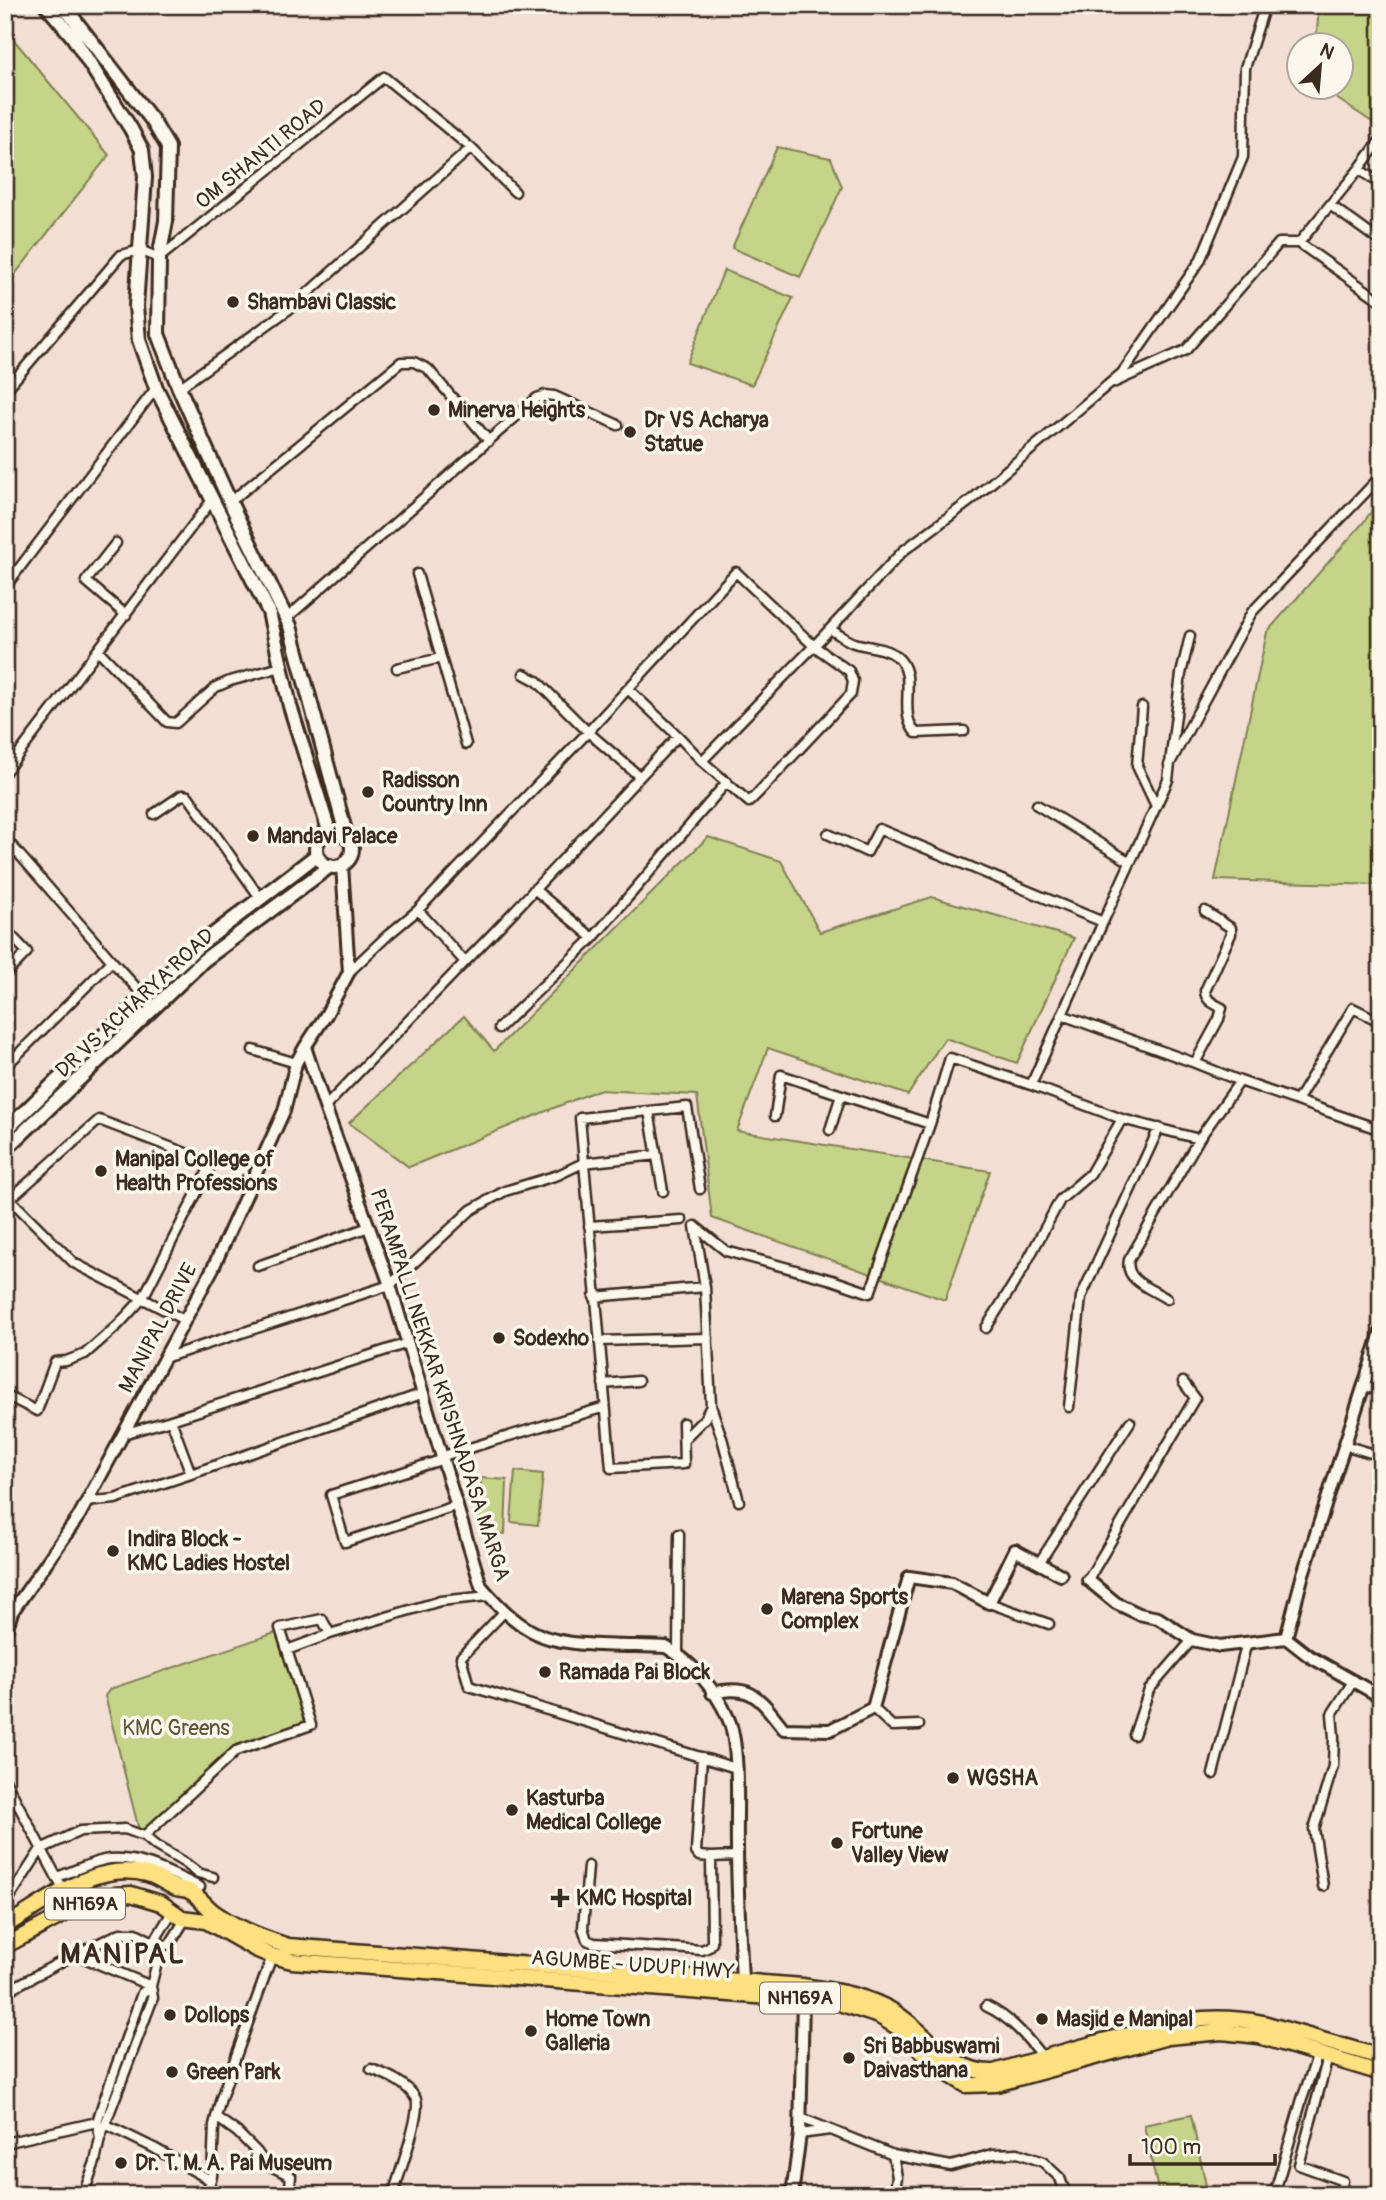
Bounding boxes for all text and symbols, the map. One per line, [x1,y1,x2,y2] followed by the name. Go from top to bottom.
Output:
[1284,32,1354,102] north arrow
[1316,38,1338,65] text: N
[190,93,332,215] street label: OM SHANTI ROAD
[247,289,397,316] place label: Shambavi Classic
[225,294,241,310] marker: Shambavi Classic
[448,397,586,424] place label: Minerva Heights
[426,402,442,418] marker: Minerva Heights
[644,407,769,458] place label: Dr VS Acharya Statue
[622,424,638,440] marker: Dr VS Acharya Statue
[382,767,488,818] place label: Radisson Country Inn
[360,784,376,800] marker: Radisson Country Inn
[267,823,398,850] place label: Mandavi Palace
[245,828,261,844] marker: Mandavi Palace
[50,922,220,1084] street label: DR VS ACHARYA ROAD
[115,1146,278,1197] place label: Manipal College of Health Professions
[93,1163,109,1179] marker: Manipal College of Health Professions
[364,1185,516,1585] street label: PERAMPALLI NEKKAR KRISHNADASA MARGA
[113,1258,204,1397] street label: MANIPAL DRIVE
[513,1325,590,1352] place label: Sodexho
[491,1330,507,1346] marker: Sodexho
[127,1526,290,1577] place label: Indira Block - KMC Ladies Hostel
[105,1543,121,1559] marker: Indira Block - KMC Ladies Hostel
[781,1584,908,1635] place label: Marena Sports Complex
[759,1601,775,1617] marker: Marena Sports Complex
[559,1659,711,1686] place label: Ramada Pai Block
[537,1664,553,1680] marker: Ramada Pai Block
[122,1715,230,1742] park label: KMC Greens
[967,1765,1038,1792] place label: WGSHA
[945,1770,961,1786] marker: WGSHA
[526,1785,662,1836] place label: Kasturba Medical College
[504,1802,520,1818] marker: Kasturba Medical College
[851,1818,949,1869] place label: Fortune Valley View
[829,1835,845,1851] marker: Fortune Valley View
[576,1885,692,1912] place label: KMC Hospital
[45,1888,125,1920] road number: NH169A
[550,1888,570,1908] marker: KMC Hospital
[60,1937,186,1972] district label: MANIPAL
[530,1944,736,1986] street label: AGUMBE - UDUPI HWY
[760,1982,840,2014] road number: NH169A
[184,2002,250,2029] place label: Dollops
[545,2006,650,2057] place label: Home Town Galleria
[1056,2006,1193,2033] place label: Masjid e Manipal
[162,2007,178,2023] marker: Dollops
[1034,2011,1050,2027] marker: Masjid e Manipal
[523,2023,539,2039] marker: Home Town Galleria
[863,2033,1000,2084] place label: Sri Babbuswami Daivasthana
[841,2050,857,2066] marker: Sri Babbuswami Daivasthana
[186,2059,281,2086] place label: Green Park
[164,2064,180,2080] marker: Green Park
[1130,2123,1276,2167] scale bar
[1141,2134,1201,2161] text: 100 m
[135,2150,332,2177] place label: Dr. T. M. A. Pai Museum
[113,2155,129,2171] marker: Dr. T. M. A. Pai Museum

